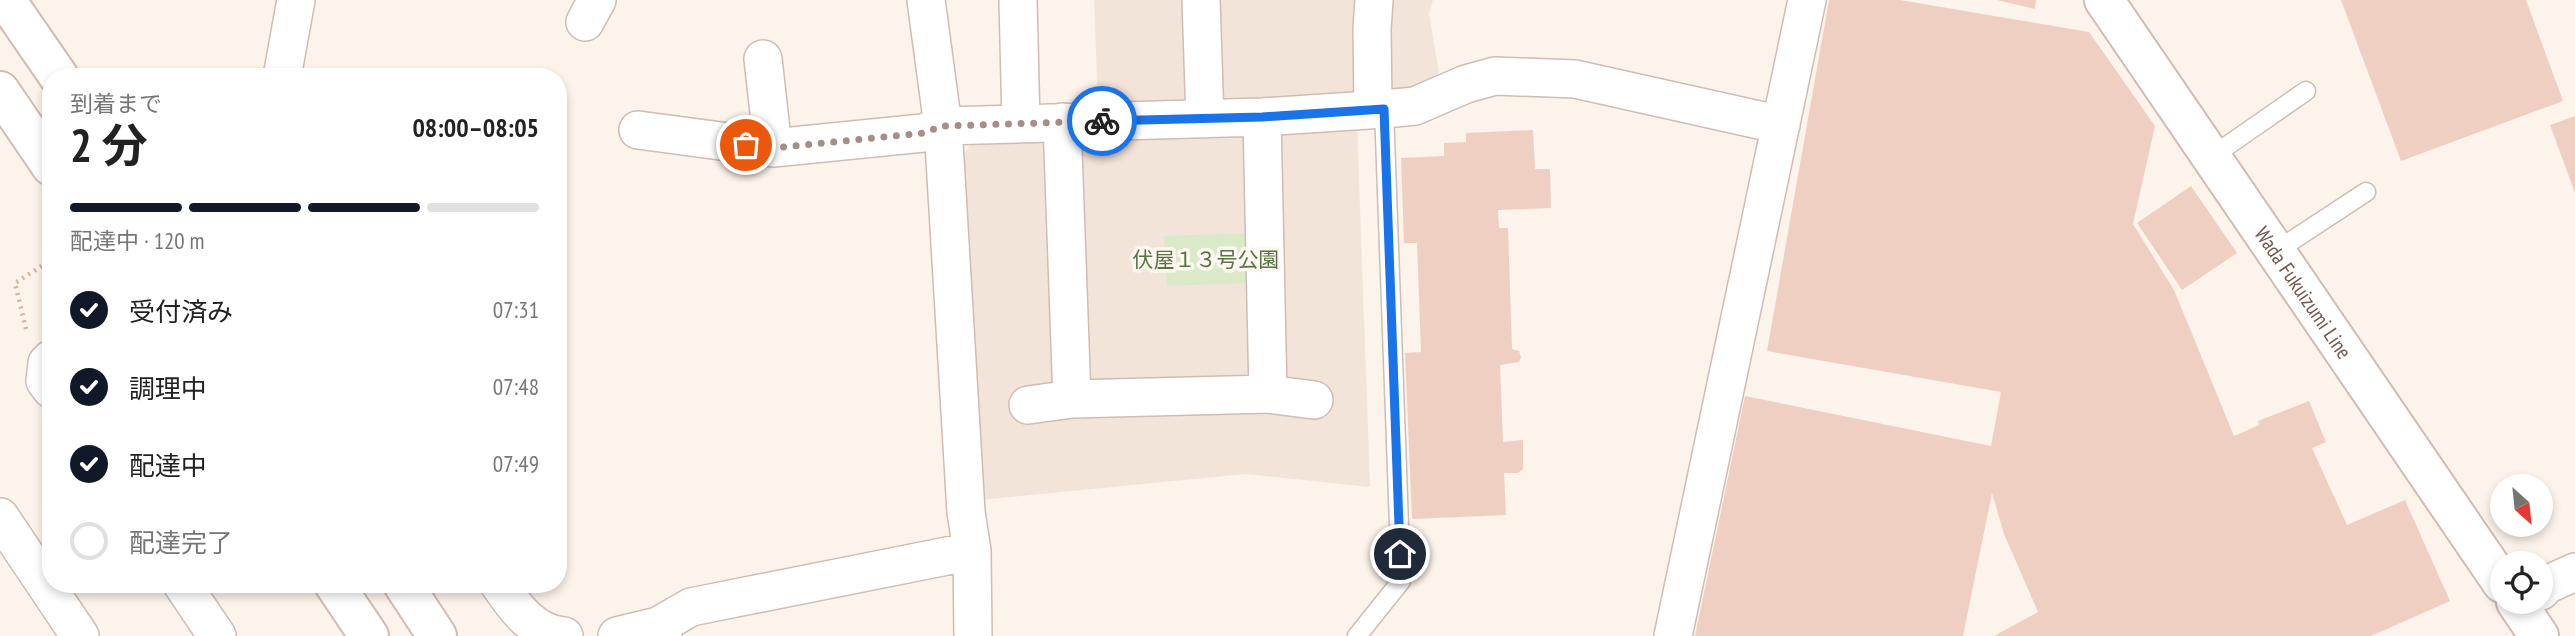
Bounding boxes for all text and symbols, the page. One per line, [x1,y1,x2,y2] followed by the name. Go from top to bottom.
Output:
[1067,86,1137,156] courier
[70,89,162,118] text: 到着まで
[1083,102,1121,140] icon: bike
[412,111,539,144] text: 08:00–08:05
[70,115,147,175] text: 2 分
[716,115,776,175] pin
[727,126,765,164] icon: bag
[2249,221,2358,364] street label: Wada Fukuizumi Line
[70,226,205,255] text: 配達中 · 120 m
[1133,246,1280,273] park label: 伏屋１３号公園
[70,291,108,329] icon: check
[129,295,233,328] text: 受付済み
[493,295,539,324] text: 07:31
[70,368,108,406] icon: check
[129,372,207,405] text: 調理中
[493,372,539,401] text: 07:48
[70,445,108,483] icon: check
[129,449,207,482] text: 配達中
[493,449,539,478] text: 07:49
[2490,474,2553,537] north arrow
[2490,474,2553,614] map controls
[1370,524,1430,584] pin
[129,526,233,559] text: 配達完了
[1381,535,1419,573] icon: home
[2490,551,2553,614] button: locate

